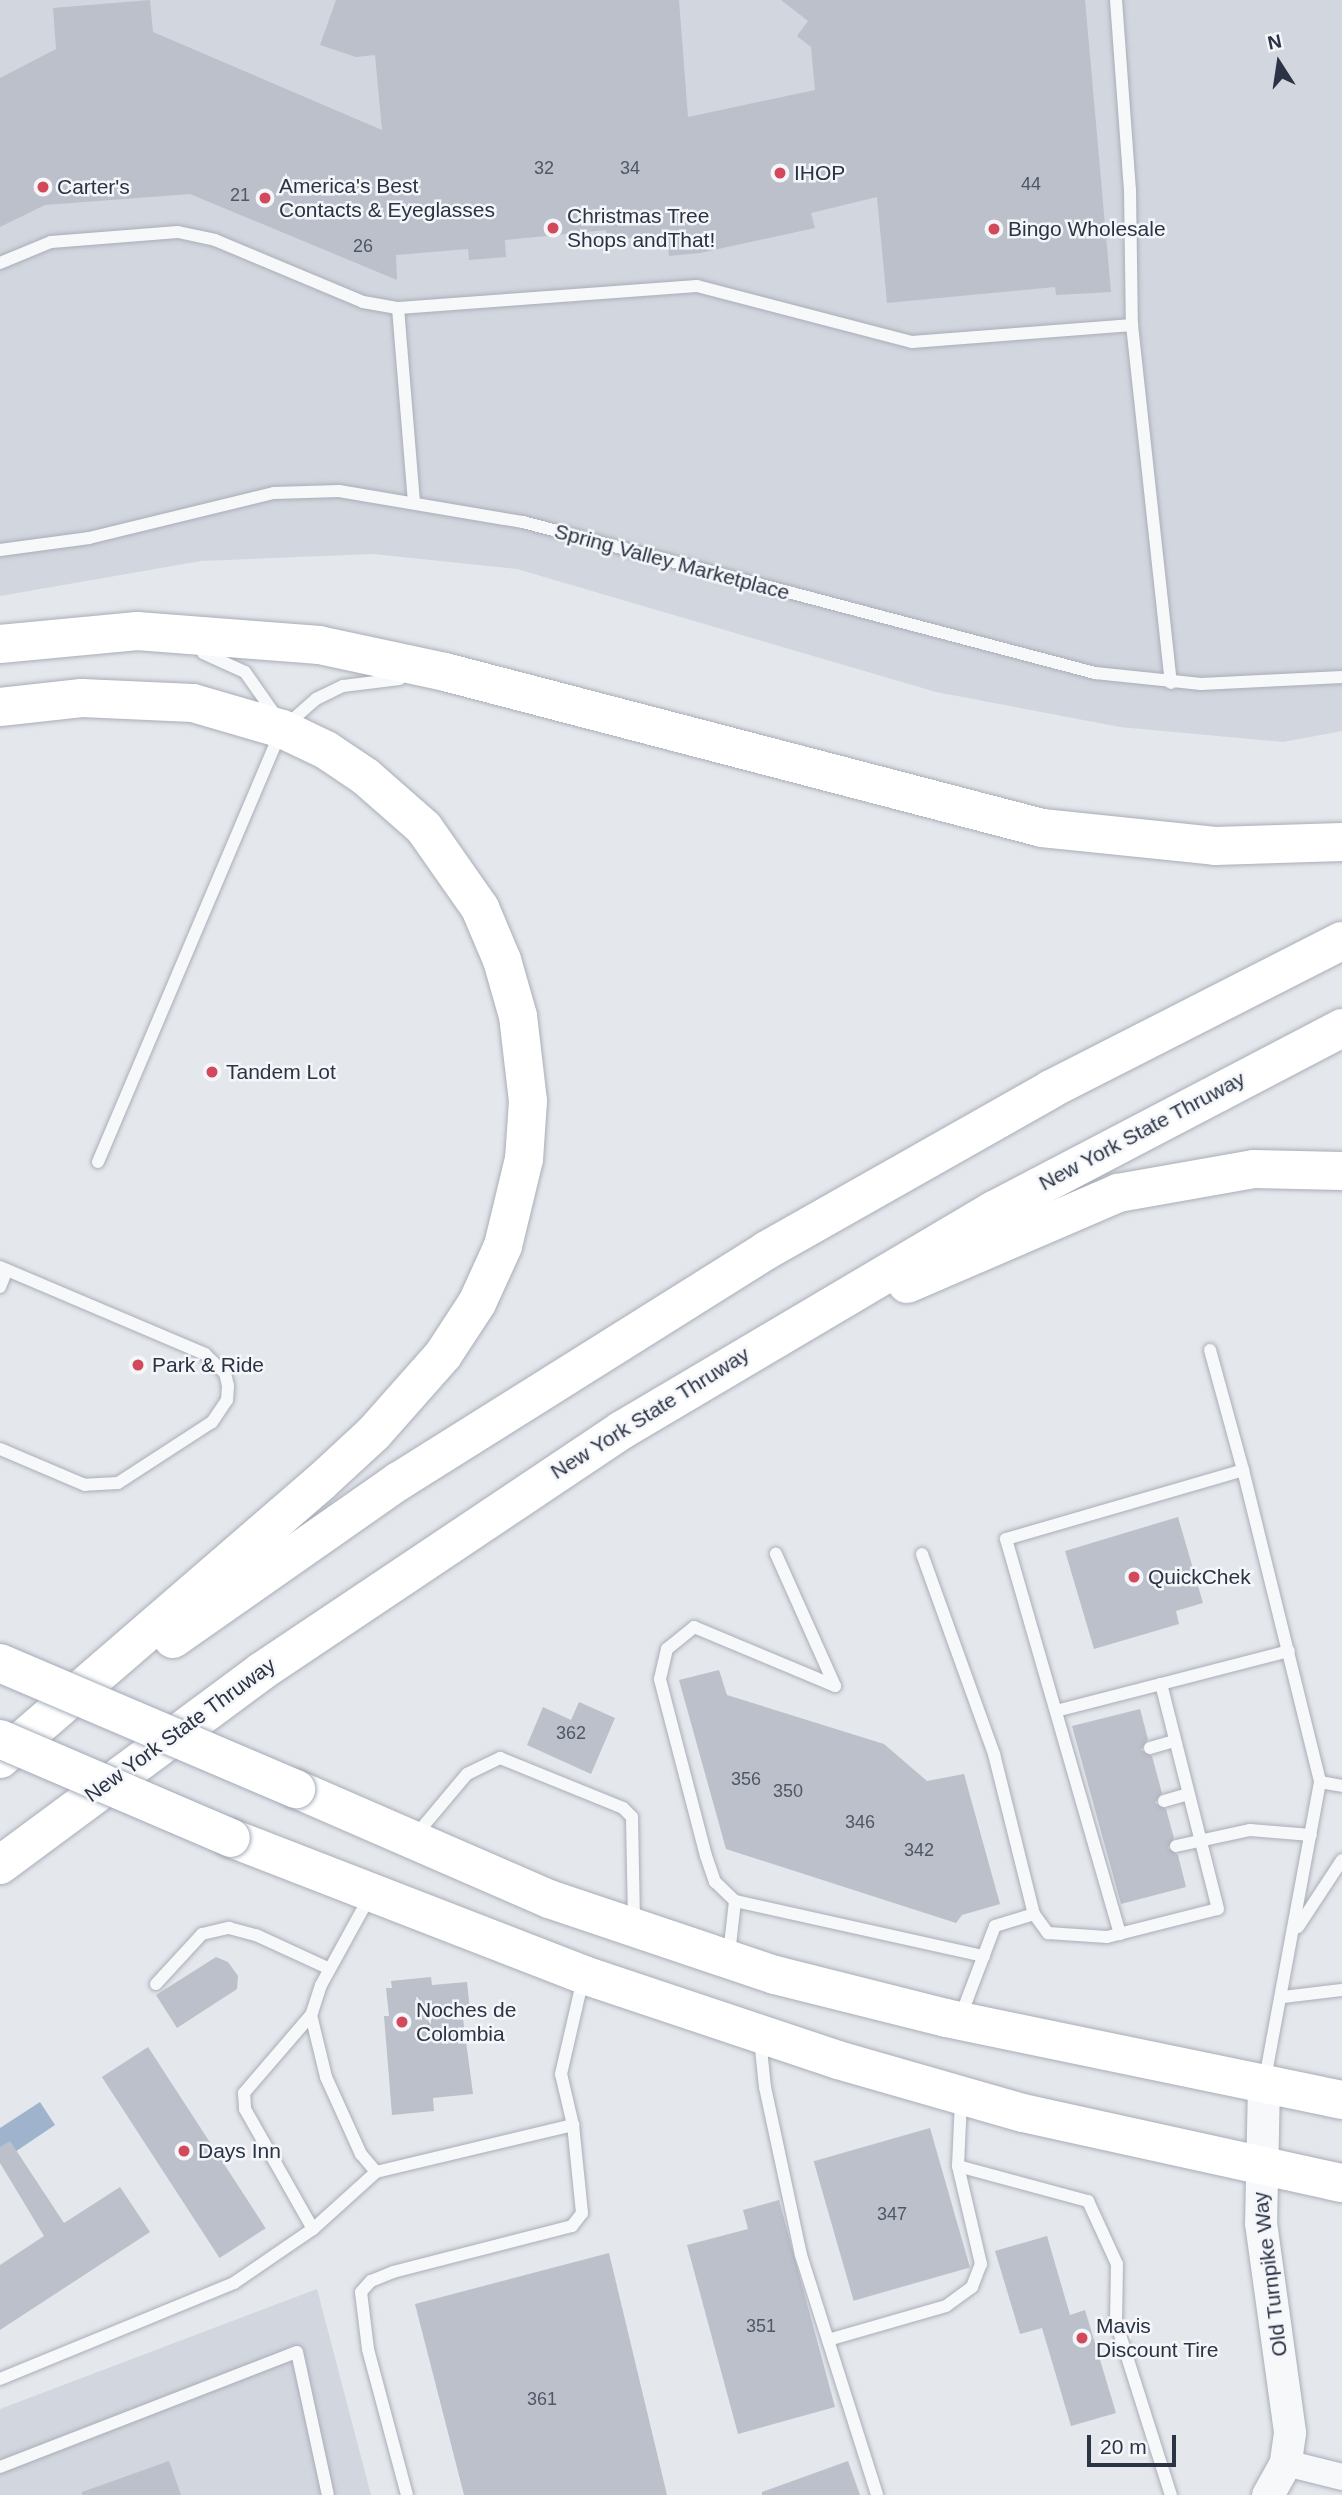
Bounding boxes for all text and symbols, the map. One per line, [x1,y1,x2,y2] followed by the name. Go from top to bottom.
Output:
[1244,28,1314,98] north arrow
[1266,30,1283,54] text: N
[534,157,554,179] house number: 32
[620,157,640,179] house number: 34
[794,160,845,186] place label: IHOP
[772,165,788,181] marker: IHOP
[279,173,495,223] place label: America's Best Contacts & Eyeglasses
[1021,173,1041,195] house number: 44
[57,174,130,200] place label: Carter's
[35,179,51,195] marker: Carter's
[230,184,250,206] house number: 21
[257,190,273,206] marker: America's Best Contacts & Eyeglasses
[567,203,715,253] place label: Christmas Tree Shops andThat!
[1008,216,1166,242] place label: Bingo Wholesale
[545,220,561,236] marker: Christmas Tree Shops andThat!
[986,221,1002,237] marker: Bingo Wholesale
[353,235,373,257] house number: 26
[552,518,792,606] street label: Spring Valley Marketplace
[226,1059,336,1085] place label: Tandem Lot
[204,1064,220,1080] marker: Tandem Lot
[1034,1066,1250,1196] street label: New York State Thruway
[546,1341,754,1485] street label: New York State Thruway
[152,1352,264,1378] place label: Park & Ride
[130,1357,146,1373] marker: Park & Ride
[1148,1564,1251,1590] place label: QuickChek
[1126,1569,1142,1585] marker: QuickChek
[79,1652,281,1808] street label: New York State Thruway
[556,1722,586,1744] house number: 362
[731,1768,761,1790] house number: 356
[773,1780,803,1802] house number: 350
[845,1811,875,1833] house number: 346
[904,1839,934,1861] house number: 342
[416,1997,516,2047] place label: Noches de Colombia
[394,2014,410,2030] marker: Noches de Colombia
[198,2138,281,2164] place label: Days Inn
[176,2143,192,2159] marker: Days Inn
[1247,2190,1293,2358] street label: Old Turnpike Way
[877,2203,907,2225] house number: 347
[1096,2313,1219,2363] place label: Mavis Discount Tire
[746,2315,776,2337] house number: 351
[1074,2330,1090,2346] marker: Mavis Discount Tire
[527,2388,557,2410] house number: 361
[1090,2422,1179,2466] scale bar
[1100,2435,1147,2458] text: 20 m

